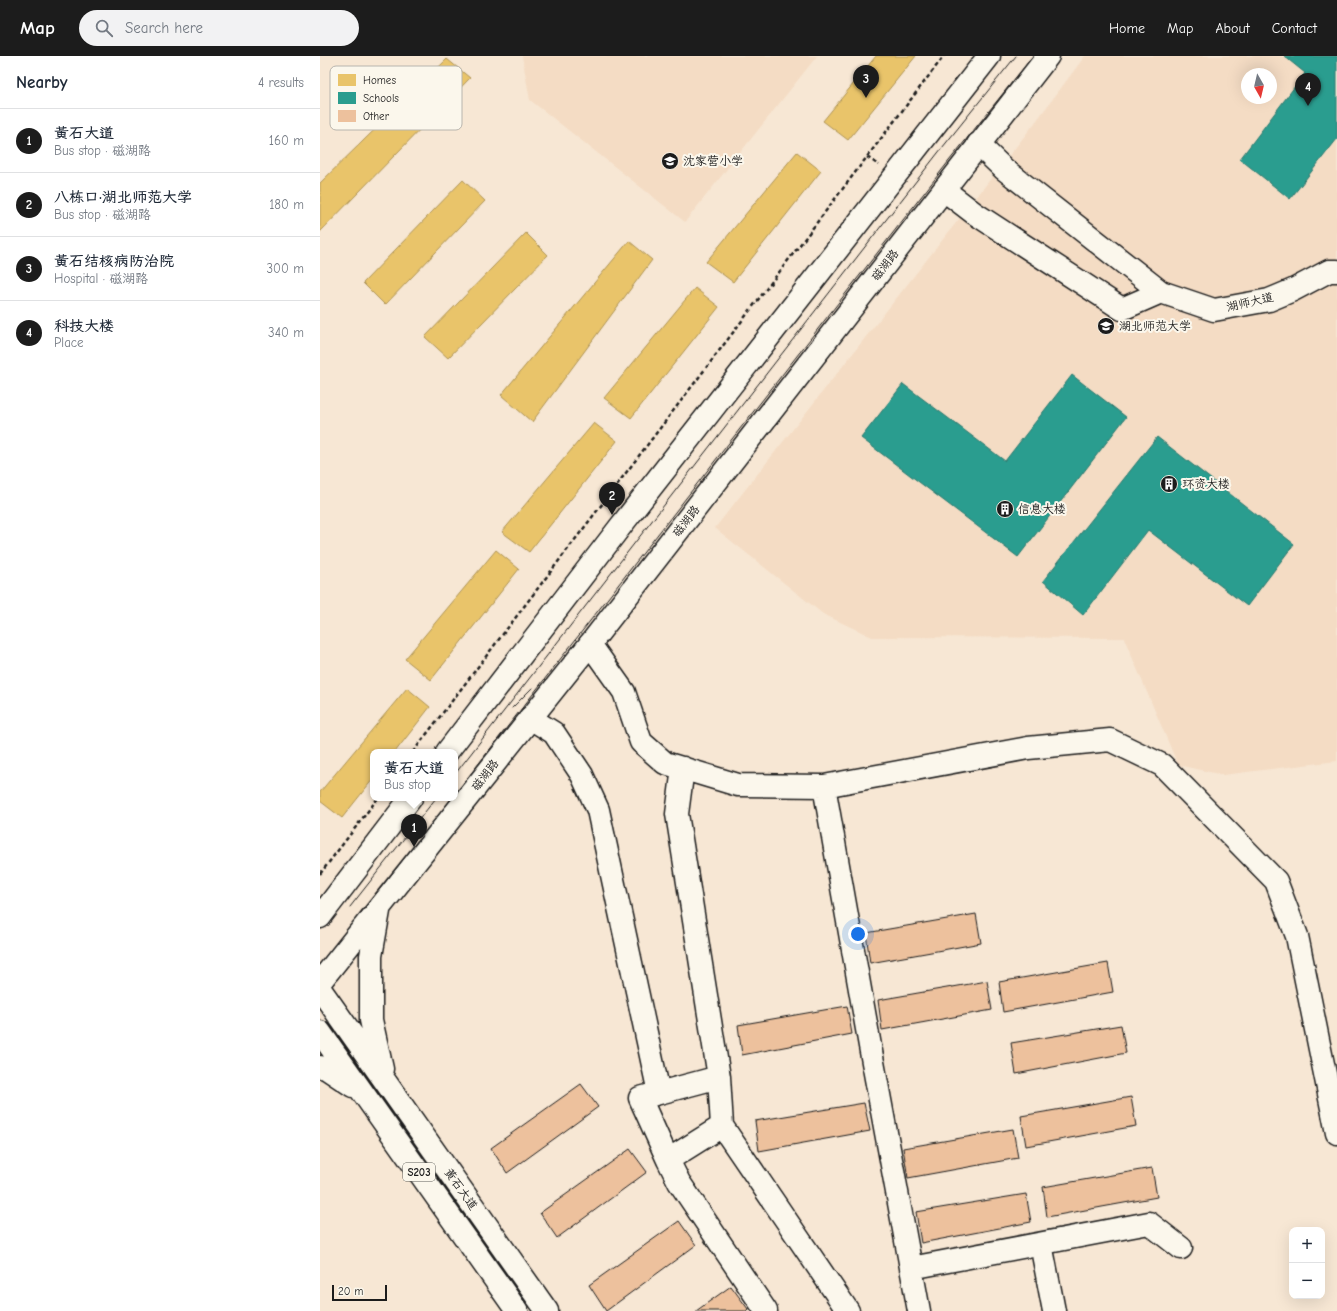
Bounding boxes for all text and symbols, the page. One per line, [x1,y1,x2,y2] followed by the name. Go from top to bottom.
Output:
[79,10,359,46] search box
[20,17,55,39] text: Map
[93,17,115,39] icon: search
[125,19,203,37] text: Search here
[1109,20,1145,37] text: Home
[1167,20,1193,37] text: Map
[1215,20,1250,37] text: About
[1272,20,1317,37] text: Contact
[853,65,879,98] pin: 3
[330,66,462,130] legend
[1241,68,1277,104] north arrow
[16,73,67,92] text: Nearby
[1295,73,1321,106] pin: 4
[363,74,396,87] text: Homes
[258,75,304,90] text: 4 results
[363,92,399,105] text: Schools
[363,110,390,123] text: Other
[54,124,114,142] text: 黄石大道
[26,133,32,148] text: 1
[269,133,304,148] text: 160 m
[54,143,151,158] text: Bus stop · 磁湖路
[660,151,680,171] school or university icon: 沈家营小学
[683,154,743,168] place label: 沈家营小学
[54,188,192,206] text: 八栋口·湖北师范大学
[26,197,32,212] text: 2
[269,197,304,212] text: 180 m
[54,207,151,222] text: Bus stop · 磁湖路
[868,247,902,283] street label: 磁湖路
[54,252,174,270] text: 黄石结核病防治院
[26,261,32,276] text: 3
[266,261,304,276] text: 300 m
[54,271,148,286] text: Hospital · 磁湖路
[1225,290,1275,314] street label: 湖师大道
[1096,316,1116,336] school or university icon: 湖北师范大学
[54,317,114,335] text: 科技大楼
[1119,319,1191,333] place label: 湖北师范大学
[26,325,32,340] text: 4
[268,325,304,340] text: 340 m
[54,335,84,350] text: Place
[1159,474,1179,494] building icon: 环资大楼
[1182,477,1230,491] place label: 环资大楼
[599,482,625,515] pin: 2
[995,499,1015,519] building icon: 信息大楼
[1018,502,1066,516] place label: 信息大楼
[669,503,703,539] street label: 磁湖路
[370,749,458,801] popup
[468,757,502,793] street label: 磁湖路
[384,759,444,777] text: 黄石大道
[384,777,431,792] text: Bus stop
[401,814,427,847] pin: 1
[848,924,868,944] your location
[403,1163,435,1181] road number: S203
[441,1165,481,1213] street label: 黄石大道
[1289,1227,1325,1299] map controls
[1289,1227,1325,1263] button: +
[1289,1263,1325,1299] button: −
[332,1283,387,1302] scale bar
[338,1285,363,1298] text: 20 m

